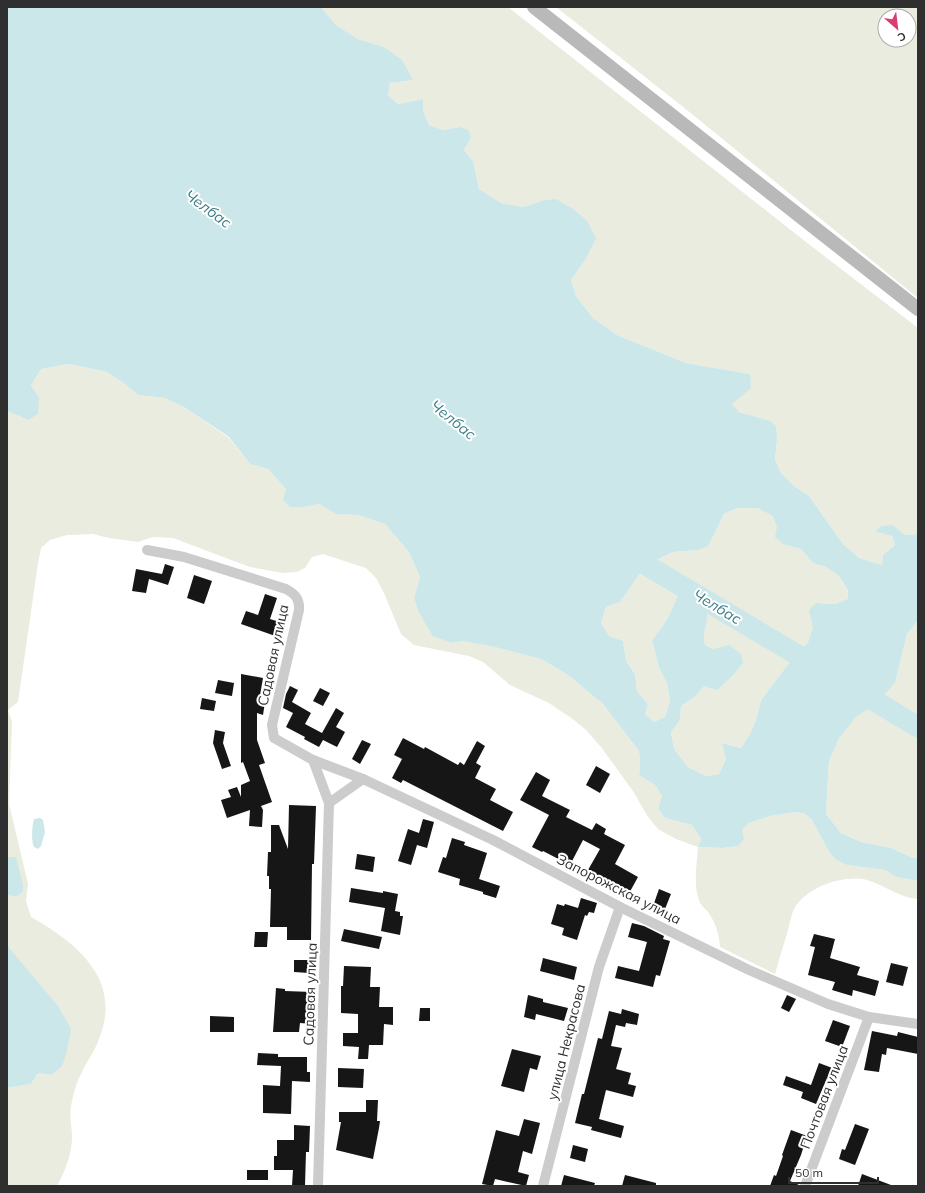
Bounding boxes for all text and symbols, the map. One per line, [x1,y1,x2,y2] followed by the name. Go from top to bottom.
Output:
[877,8,917,48] north arrow
[895,29,908,45] text: С
[181,185,236,232] water label: Челбас
[427,396,480,444] water label: Челбас
[690,585,745,629] water label: Челбас
[253,603,293,707] street label: Садовая улица
[554,850,684,928] street label: Запорожская улица
[299,942,321,1046] street label: Садовая улица
[543,982,589,1102] street label: улица Некрасова
[796,1043,852,1151] street label: Почтовая улица
[789,1159,878,1185] scale bar
[795,1165,823,1180] text: 50 m

